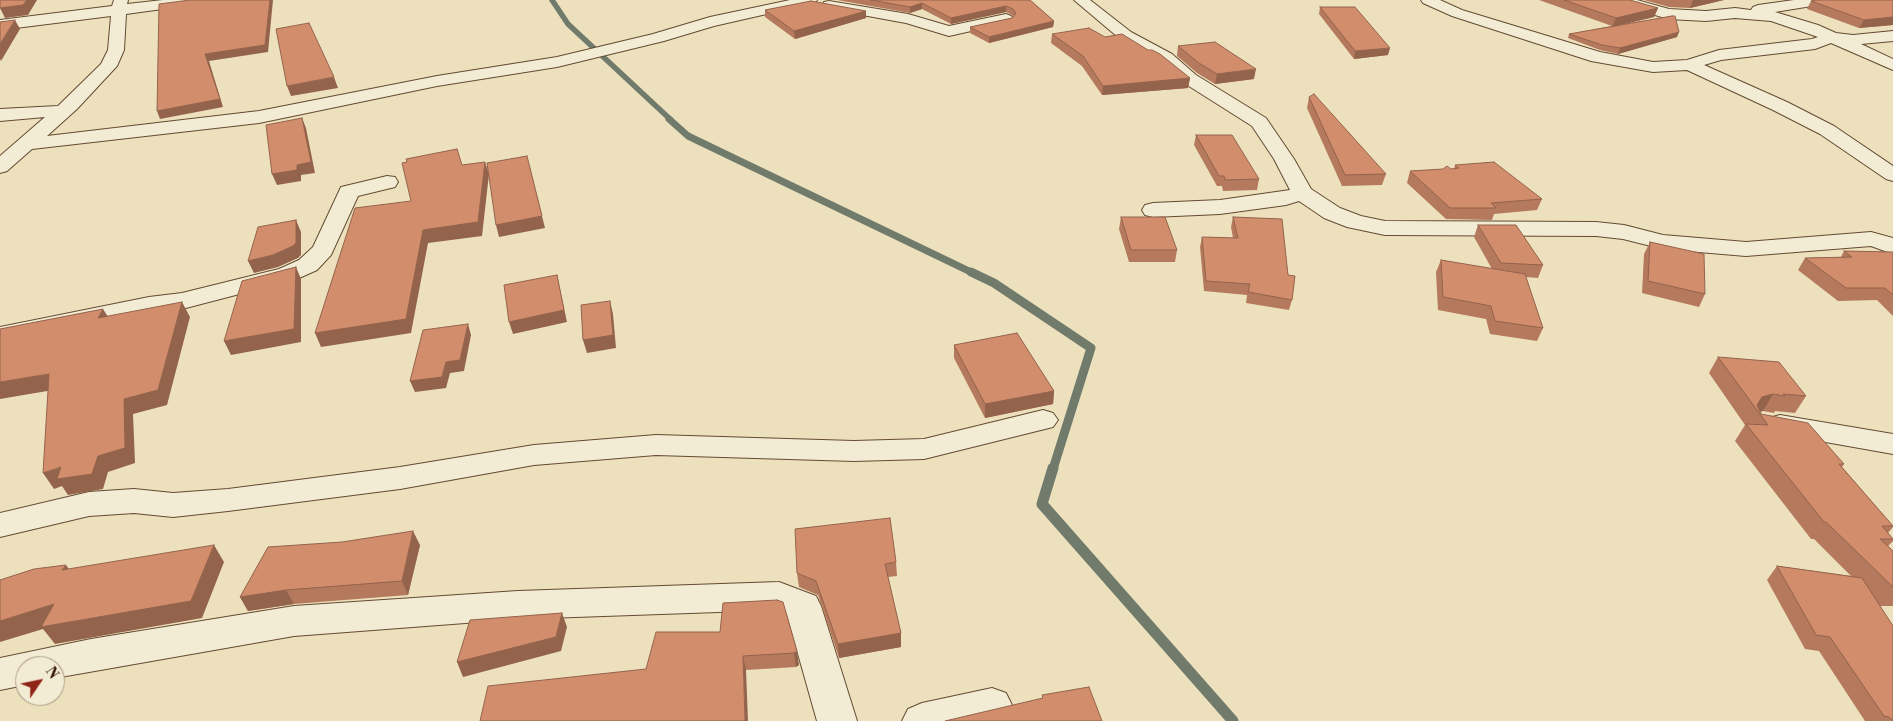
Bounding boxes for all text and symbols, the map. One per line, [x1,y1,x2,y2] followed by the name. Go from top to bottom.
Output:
[15,656,65,706] north arrow
[41,664,62,683] text: N

